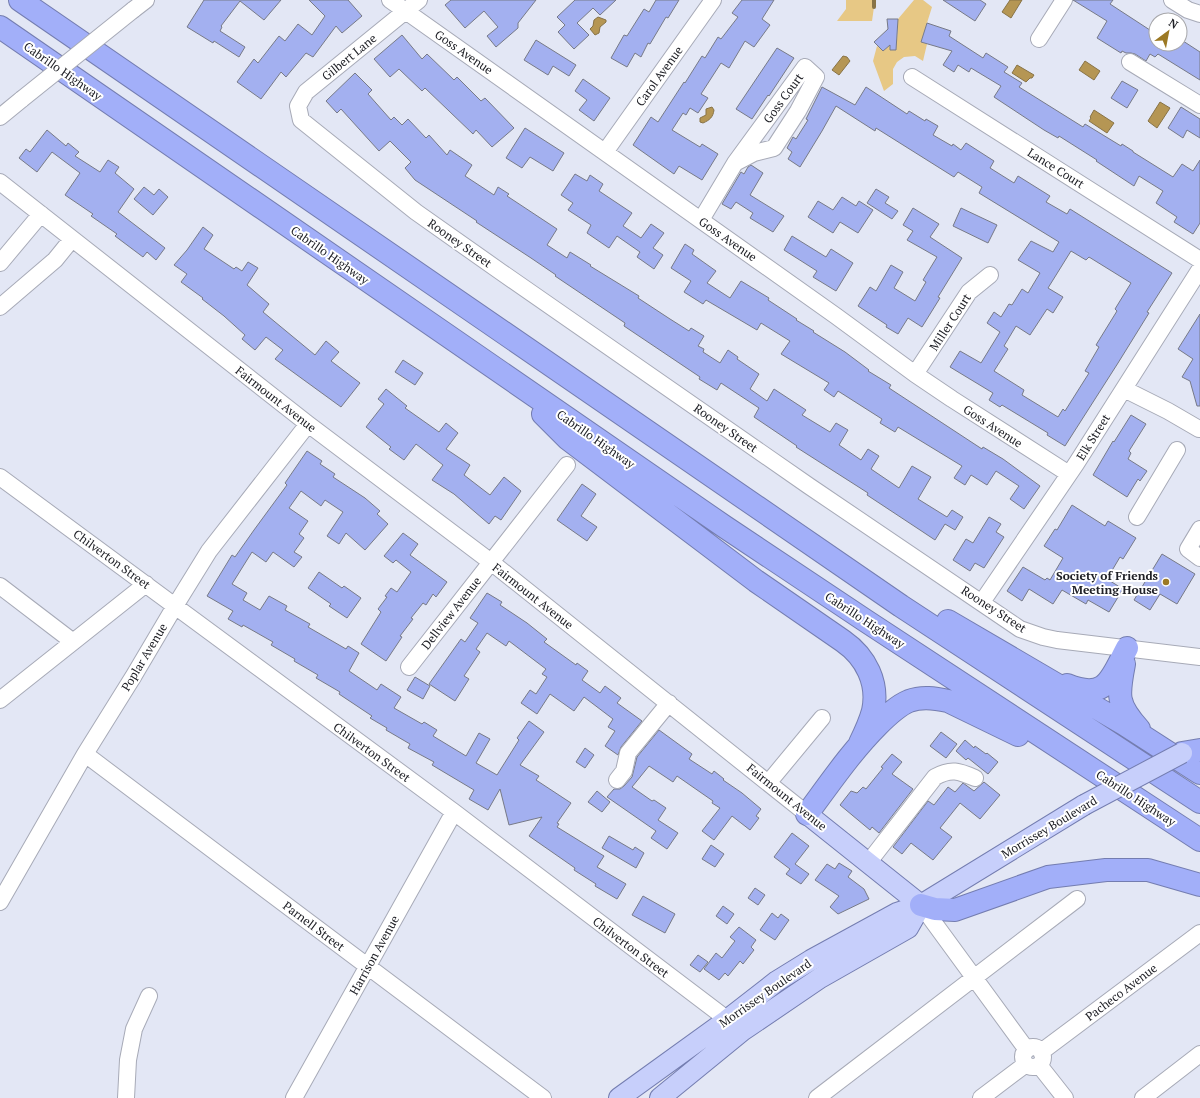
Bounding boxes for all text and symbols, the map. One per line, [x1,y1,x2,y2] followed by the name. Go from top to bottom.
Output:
[1148,12,1188,52] north arrow
[1166,15,1181,32] text: N
[432,27,496,77] street label: Goss Avenue
[319,30,379,84] street label: Gilbert Lane
[21,39,106,104] street label: Cabrillo Highway
[632,43,686,109] street label: Carol Avenue
[760,70,806,126] street label: Goss Court
[1025,145,1088,192] street label: Lance Court
[696,214,760,264] street label: Goss Avenue
[425,215,495,271] street label: Rooney Street
[288,223,373,288] street label: Cabrillo Highway
[926,290,974,353] street label: Miller Court
[233,363,319,435] street label: Fairmount Avenue
[691,400,761,456] street label: Rooney Street
[961,401,1025,451] street label: Goss Avenue
[554,407,639,472] street label: Cabrillo Highway
[1073,411,1113,463] street label: Elk Street
[71,526,154,592] street label: Chilverton Street
[490,560,576,632] street label: Fairmount Avenue
[1056,568,1159,597] place label: Society of Friends Meeting House
[418,574,484,652] street label: Dellview Avenue
[1161,577,1171,587] marker: Society of Friends Meeting House
[959,582,1030,636] street label: Rooney Street
[822,589,908,652] street label: Cabrillo Highway
[118,620,170,694] street label: Poplar Avenue
[331,719,414,785] street label: Chilverton Street
[744,760,830,834] street label: Fairmount Avenue
[1093,767,1179,830] street label: Cabrillo Highway
[999,792,1100,861] street label: Morrissey Boulevard
[280,898,348,954] street label: Parnell Street
[346,913,402,997] street label: Harrison Avenue
[590,913,673,981] street label: Chilverton Street
[716,955,814,1030] street label: Morrissey Boulevard
[1082,960,1160,1024] street label: Pacheco Avenue

